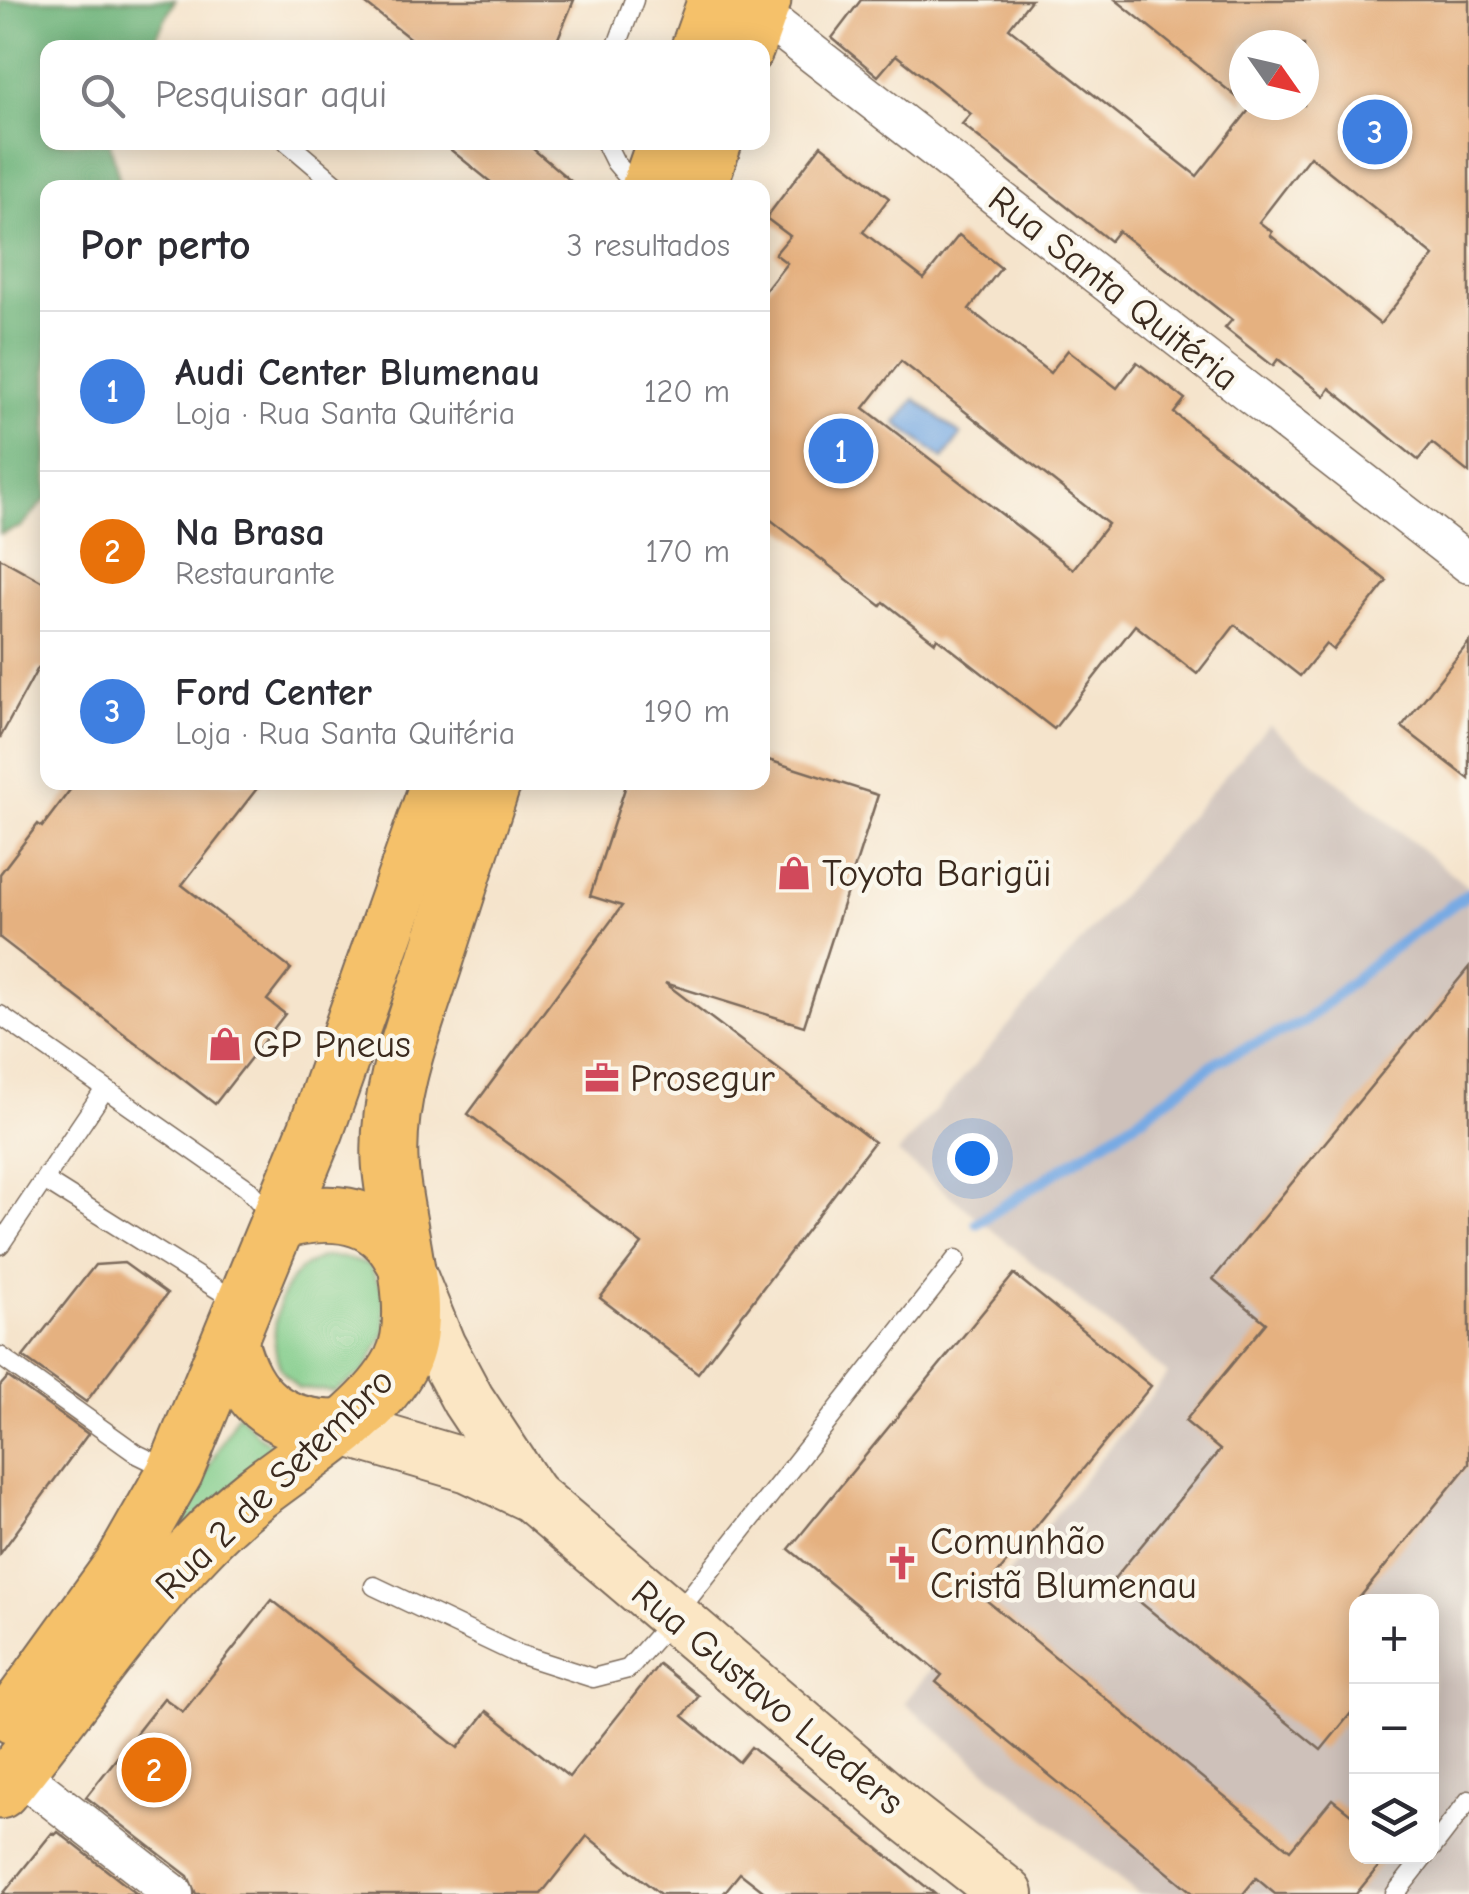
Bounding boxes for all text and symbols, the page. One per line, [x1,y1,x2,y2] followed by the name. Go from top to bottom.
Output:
[1229,30,1319,120] north arrow
[40,40,770,150] search box
[75,68,130,123] icon: search
[155,73,387,117] text: Pesquisar aqui
[1342,94,1408,170] pin: 3
[980,178,1247,400] street label: Rua Santa Quitéria
[80,221,251,270] text: Por perto
[567,227,730,264] text: 3 resultados
[175,351,540,395] text: Audi Center Blumenau
[106,373,119,410] text: 1
[644,373,730,410] text: 120 m
[175,395,515,432] text: Loja · Rua Santa Quitéria
[808,414,874,488] pin: 1
[175,511,325,555] text: Na Brasa
[105,533,120,570] text: 2
[646,533,730,570] text: 170 m
[175,555,335,592] text: Restaurante
[175,671,372,715] text: Ford Center
[105,693,120,730] text: 3
[644,693,730,730] text: 190 m
[175,715,515,752] text: Loja · Rua Santa Quitéria
[822,852,1052,896] place label: Toyota Barigüi
[775,854,813,892] shop icon: Toyota Barigüi
[253,1023,411,1067] place label: GP Pneus
[206,1025,244,1063] shop icon: GP Pneus
[630,1057,775,1101] place label: Prosegur
[583,1059,621,1097] office icon: Prosegur
[947,1133,998,1184] your location
[147,1359,403,1609] street label: Rua 2 de Setembro
[930,1520,1197,1608] place label: Comunhão Cristã Blumenau
[883,1544,921,1582] church icon: Comunhão Cristã Blumenau
[623,1571,912,1824] street label: Rua Gustavo Lueders
[1349,1594,1439,1864] map controls
[1349,1594,1439,1684] button: +
[1349,1684,1439,1774] button: −
[122,1732,186,1808] pin: 2
[1349,1774,1439,1864] button: layers

